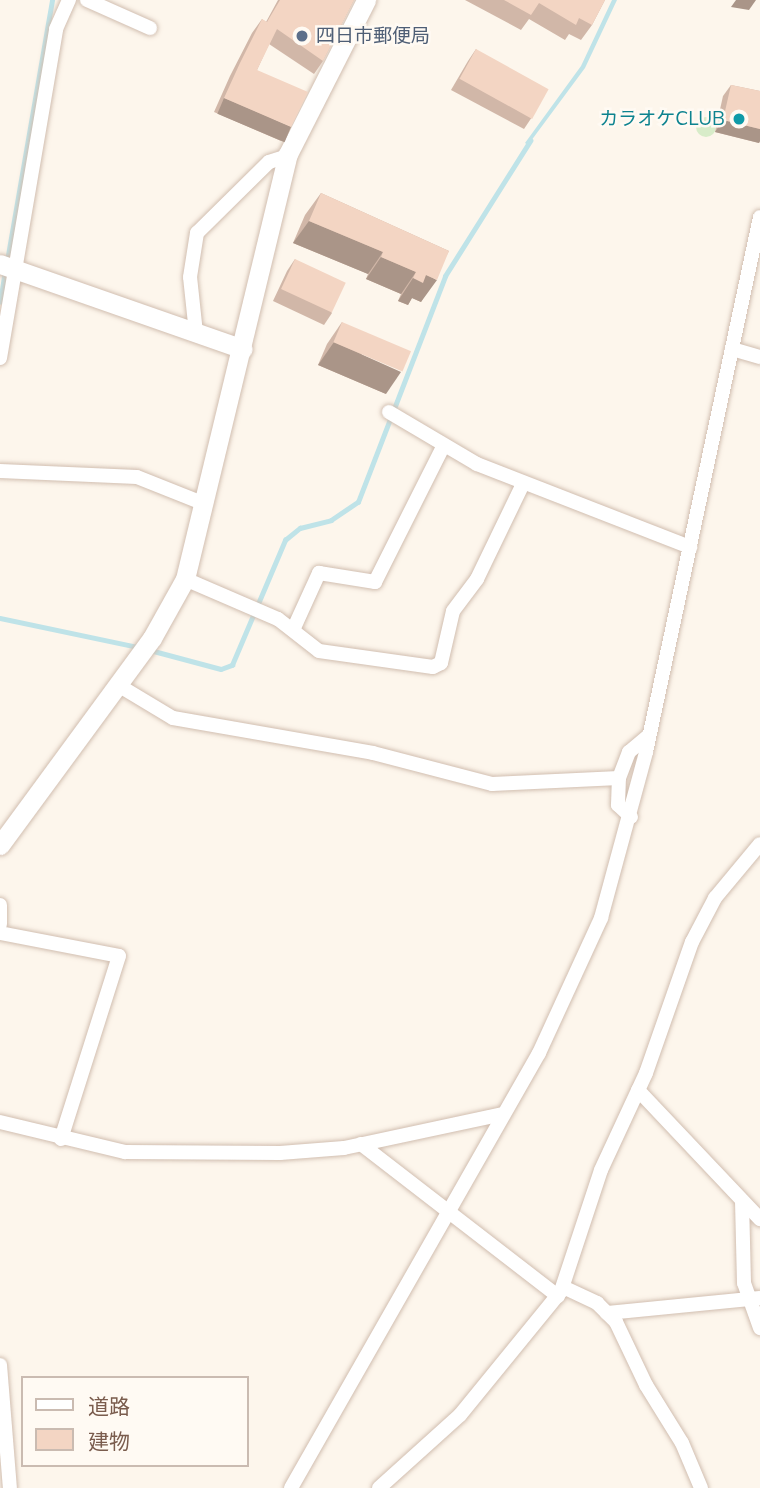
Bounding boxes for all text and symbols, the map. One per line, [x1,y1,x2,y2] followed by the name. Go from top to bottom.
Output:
[316,25,430,47] place label: 四日市郵便局
[294,28,310,44] marker: 四日市郵便局
[599,108,725,130] place label: カラオケCLUB
[731,111,747,127] marker: カラオケCLUB
[21,1376,248,1467] legend
[88,1393,130,1419] text: 道路
[88,1428,130,1454] text: 建物

